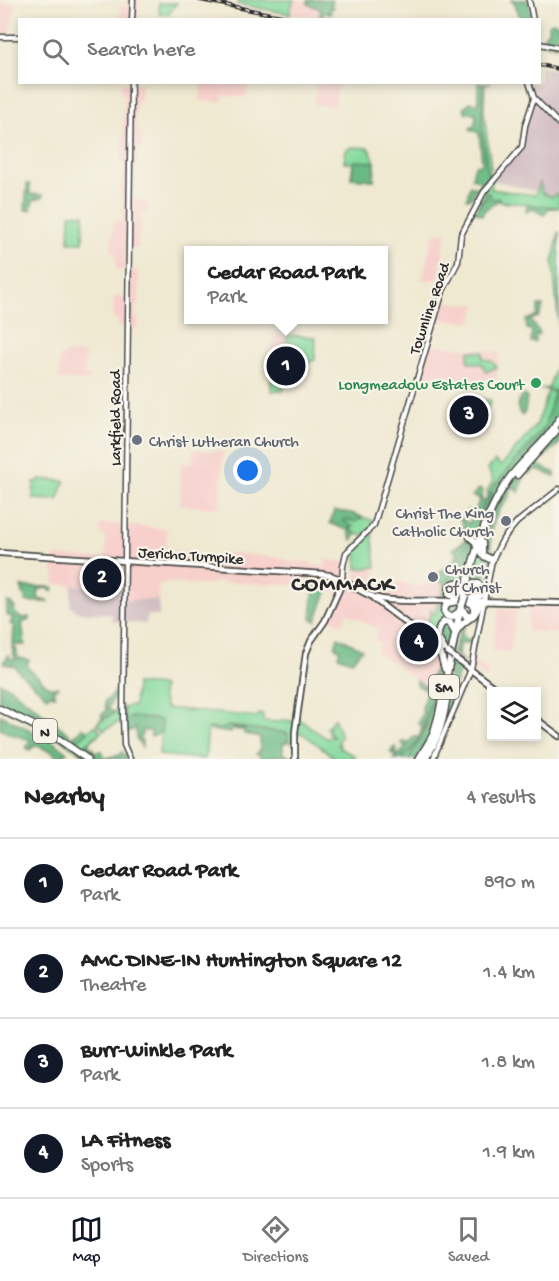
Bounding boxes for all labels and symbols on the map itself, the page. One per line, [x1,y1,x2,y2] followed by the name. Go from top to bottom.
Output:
[406,259,456,359] street label: Townline Road
[266,344,306,388] pin: 1
[108,368,127,466] street label: Larkfield Road
[529,376,543,390] marker: Longmeadow Estates Court
[338,377,525,396] place label: Longmeadow Estates Court
[450,392,488,438] pin: 3
[130,433,144,447] marker: Christ Lutheran Church
[149,434,299,453] place label: Christ Lutheran Church
[233,456,262,485] your location
[392,506,494,543] place label: Christ The King Catholic Church
[499,514,513,528] marker: Christ The King Catholic Church
[137,544,245,571] street label: Jericho Turnpike
[82,556,122,600] pin: 2
[445,562,502,599] place label: Church of Christ
[426,570,440,584] marker: Church of Christ
[290,573,396,599] district label: COMMACK
[400,620,438,664] pin: 4
[429,675,459,699] road number: SM
[33,719,57,743] road number: N

